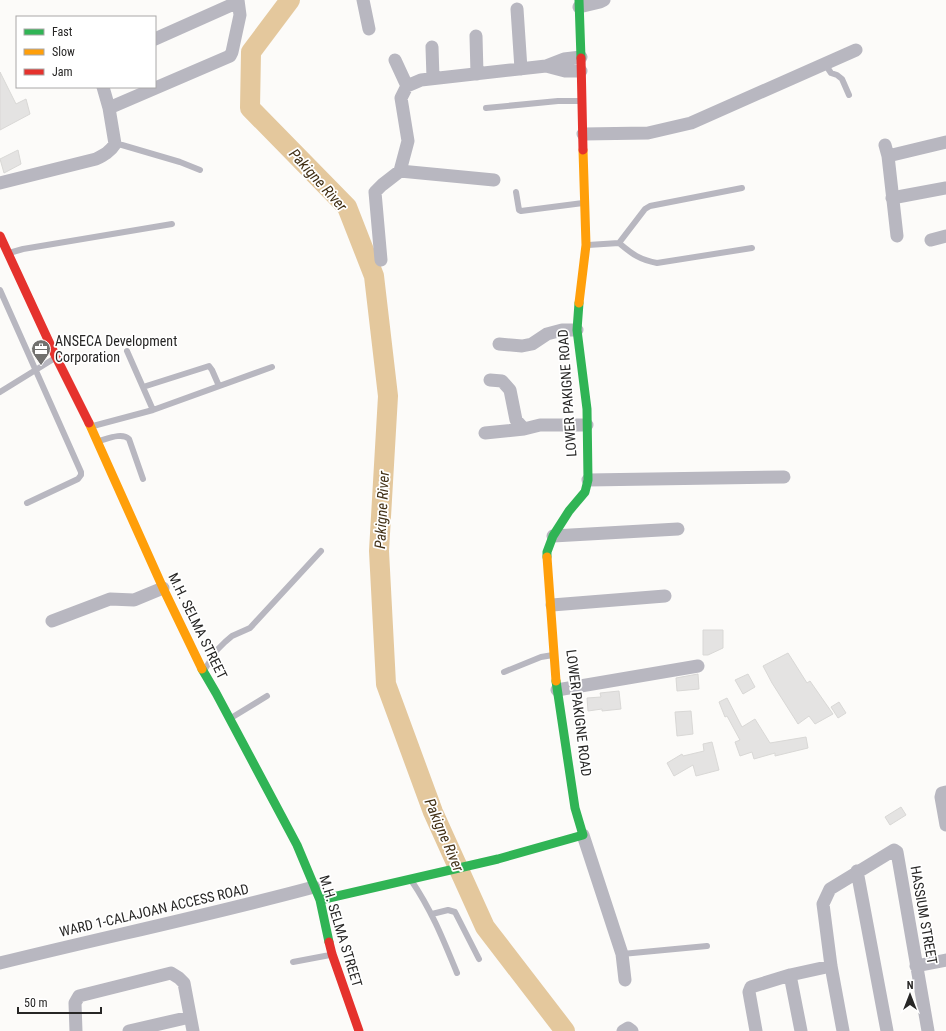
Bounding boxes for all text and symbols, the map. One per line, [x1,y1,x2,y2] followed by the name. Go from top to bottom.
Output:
[16,16,156,88] legend
[52,25,73,39] text: Fast
[52,45,75,59] text: Slow
[52,65,73,79] text: Jam
[285,145,351,215] water label: Pakigne River
[555,329,579,457] street label: LOWER PAKIGNE ROAD
[55,333,177,365] place label: ANSECA Development Corporation
[30,338,52,366] office icon: ANSECA Development Corporation
[371,470,393,549] water label: Pakigne River
[165,570,231,682] street label: M.H. SELMA STREET
[563,649,595,777] street label: LOWER PAKIGNE ROAD
[421,796,468,875] water label: Pakigne River
[907,864,941,966] street label: HASSIUM STREET
[316,873,366,989] street label: M.H. SELMA STREET
[58,880,250,940] street label: WARD 1-CALAJOAN ACCESS ROAD
[890,975,930,1015] north arrow
[907,979,914,992] text: N
[18,989,101,1015] scale bar
[24,996,48,1010] text: 50 m

